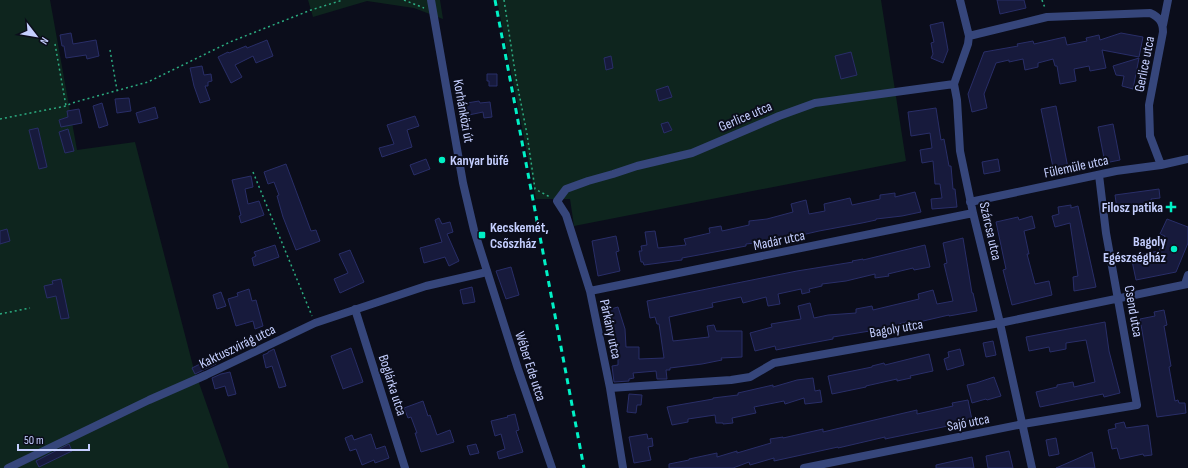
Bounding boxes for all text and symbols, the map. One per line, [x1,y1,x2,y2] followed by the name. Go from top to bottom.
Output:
[16,16,56,56] north arrow
[37,35,51,47] text: N
[1131,35,1158,93] street label: Gerlice utca
[450,78,477,144] street label: Korhánközi út
[716,98,774,135] street label: Gerlice utca
[1042,151,1110,182] street label: Fülemüle utca
[450,152,509,169] place label: Kanyar büfé
[437,155,447,165] marker: Kanyar büfé
[1102,199,1163,216] place label: Filosz patika
[976,200,1005,262] street label: Szárcsa utca
[1166,202,1176,212] marker: Filosz patika
[490,219,549,252] place label: Kecskemét, Csőszház
[752,227,806,254] street label: Madár utca
[477,230,487,240] marker: Kecskemét, Csőszház
[1103,233,1167,266] place label: Bagoly Egészségház
[1169,244,1179,254] marker: Bagoly Egészségház
[1121,284,1146,338] street label: Csend utca
[596,298,625,360] street label: Párkány utca
[868,315,924,342] street label: Bagoly utca
[196,321,278,372] street label: Kaktuszvirág utca
[511,329,550,403] street label: Wéber Ede utca
[375,352,410,418] street label: Boglárka utca
[945,410,991,435] street label: Sajó utca
[18,426,89,452] scale bar
[24,433,44,448] text: 50 m

